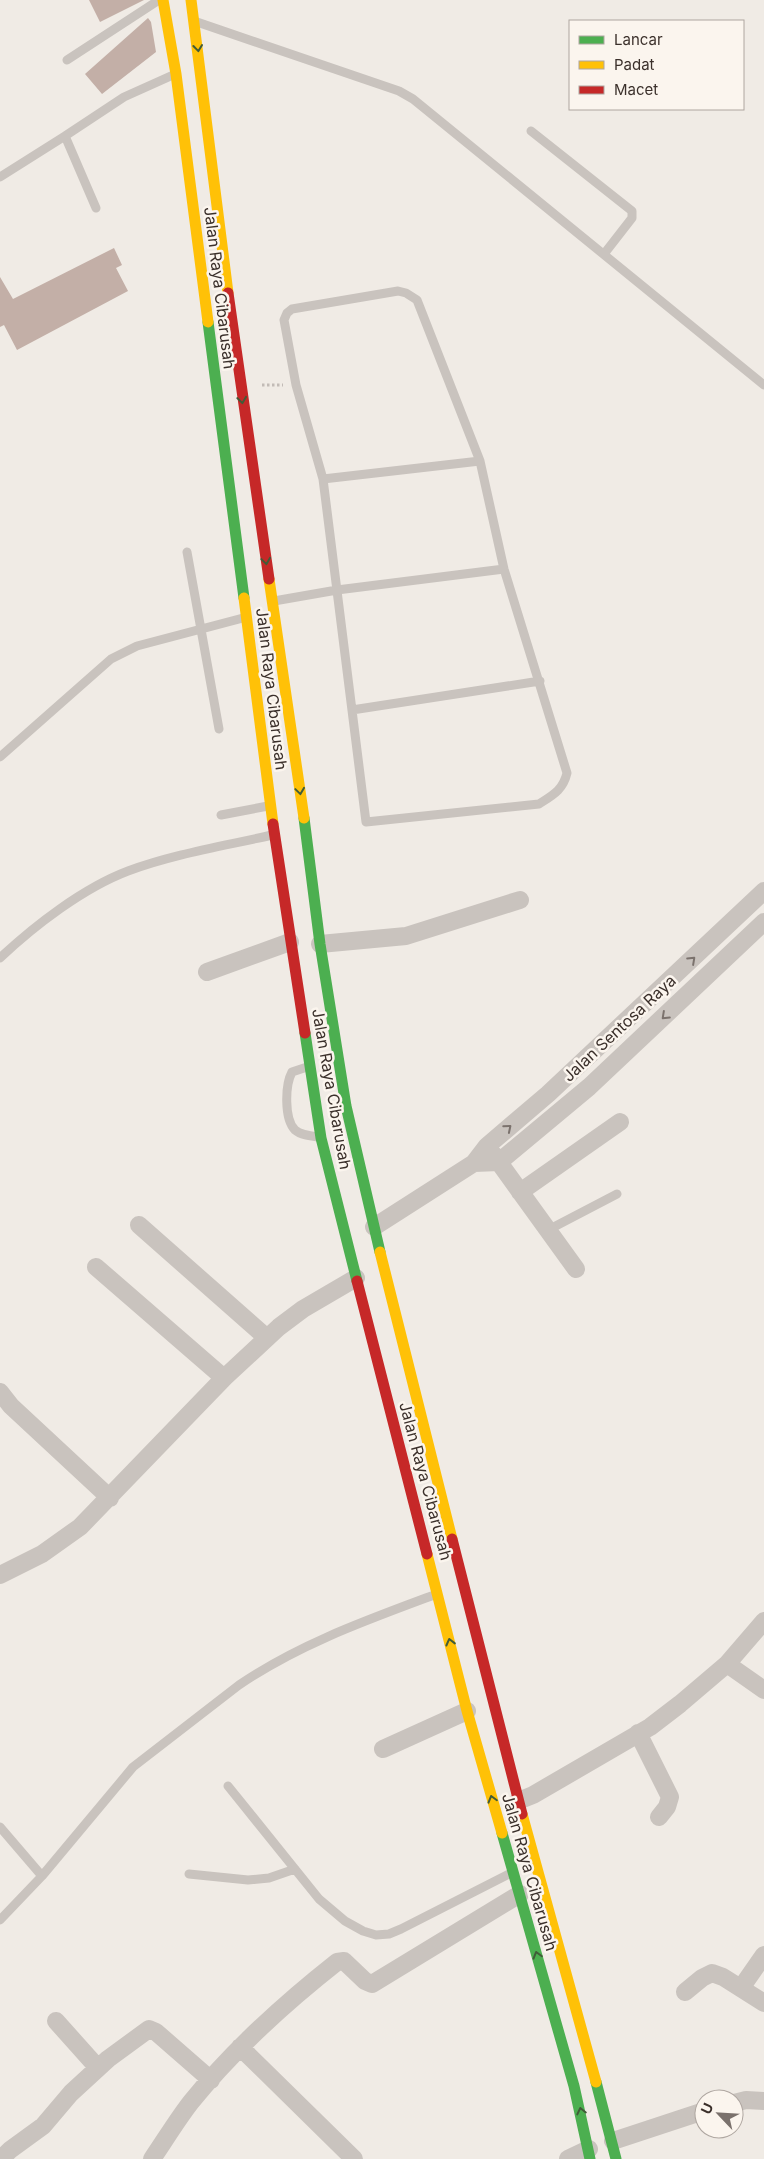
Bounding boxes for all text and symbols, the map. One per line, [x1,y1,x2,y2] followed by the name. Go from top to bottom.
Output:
[569,20,744,110] legend
[614,30,663,49] text: Lancar
[192,45,203,53] one-way arrow
[614,55,655,74] text: Padat
[614,80,658,99] text: Macet
[200,206,240,370] street label: Jalan Raya Cibarusah
[237,396,247,405] one-way arrow
[260,558,271,566] one-way arrow
[252,607,292,771] street label: Jalan Raya Cibarusah
[294,788,305,796] one-way arrow
[687,957,696,966] one-way arrow
[558,970,680,1086] street label: Jalan Sentosa Raya
[308,1007,356,1171] street label: Jalan Raya Cibarusah
[662,1010,671,1019] one-way arrow
[502,1125,511,1134] one-way arrow
[395,1400,457,1562] street label: Jalan Raya Cibarusah
[445,1637,456,1646] one-way arrow
[498,1791,562,1953] street label: Jalan Raya Cibarusah
[488,1795,498,1803] one-way arrow
[533,1951,543,1959] one-way arrow
[694,2089,744,2139] north arrow
[697,2100,717,2117] text: U
[576,2107,587,2116] one-way arrow

